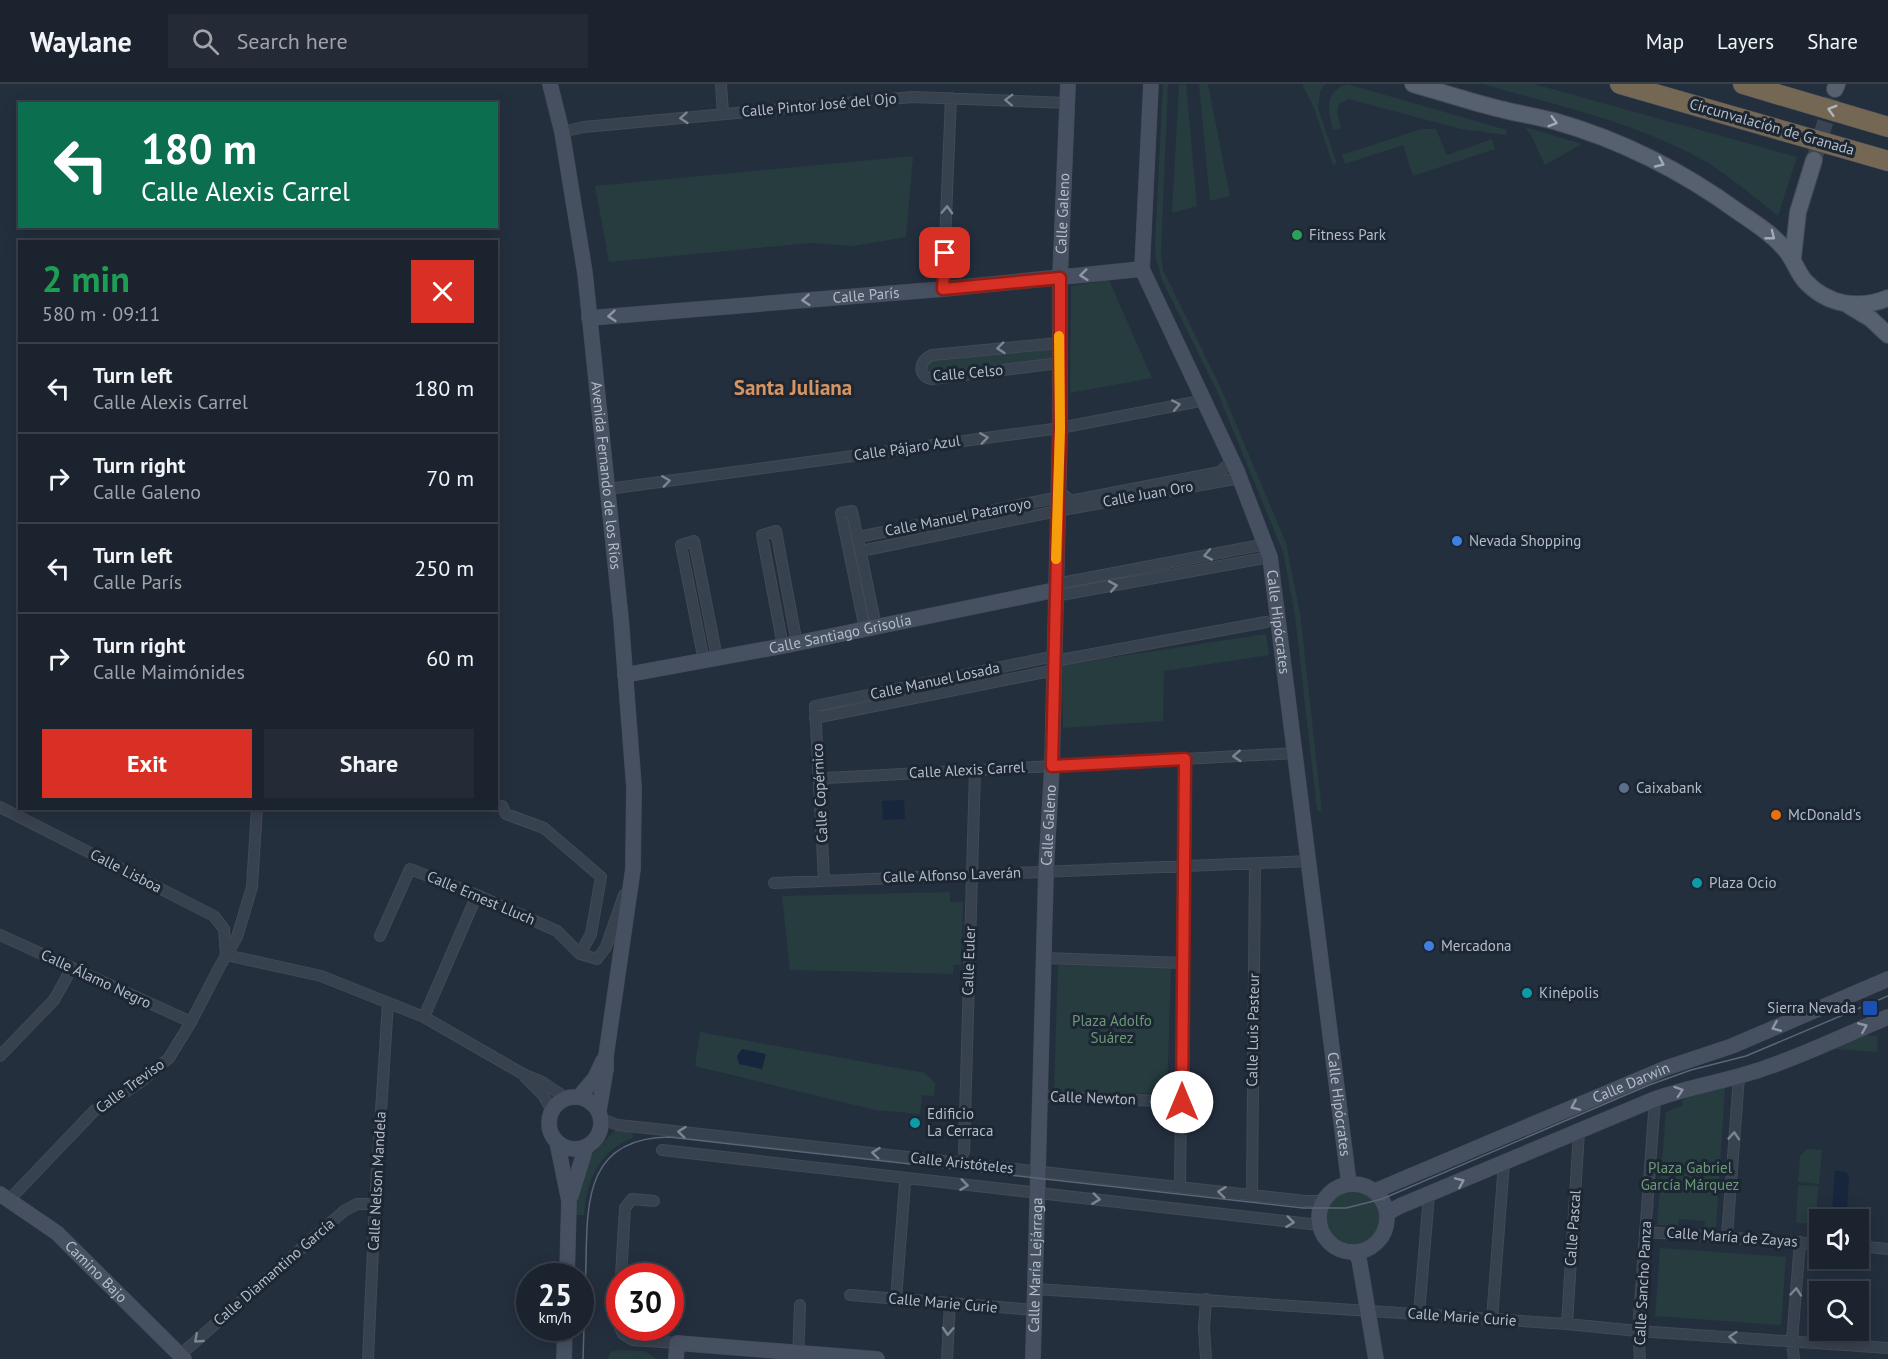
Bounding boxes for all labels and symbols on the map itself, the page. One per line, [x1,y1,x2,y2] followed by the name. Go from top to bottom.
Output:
[741,88,897,121] street label: Calle Pintor José del Ojo
[1005,94,1014,106] one-way arrow
[1687,94,1857,159] street label: Circunvalación de Granada
[1827,105,1838,117] one-way arrow
[679,111,688,124] one-way arrow
[1547,115,1558,127] one-way arrow
[1653,155,1664,167] one-way arrow
[1051,173,1073,254] street label: Calle Galeno
[940,205,953,214] one-way arrow
[1309,225,1387,244] place label: Fitness Park
[919,227,970,278] pin
[1290,228,1304,242] marker: Fitness Park
[1764,228,1775,239] one-way arrow
[1079,268,1088,281] one-way arrow
[832,283,900,307] street label: Calle París
[802,293,811,306] one-way arrow
[607,309,616,322] one-way arrow
[997,341,1006,354] one-way arrow
[932,360,1004,385] street label: Calle Celso
[734,374,852,401] district label: Santa Juliana
[587,381,626,570] street label: Avenida Fernando de los Ríos
[1171,399,1181,412] one-way arrow
[853,431,962,464] street label: Calle Pájaro Azul
[979,432,988,445] one-way arrow
[661,475,670,487] one-way arrow
[1101,476,1195,511] street label: Calle Juan Oro
[883,493,1033,540] street label: Calle Manuel Patarroyo
[1469,531,1581,550] place label: Nevada Shopping
[1450,534,1464,548] marker: Nevada Shopping
[1204,548,1214,561] one-way arrow
[1263,569,1295,675] street label: Calle Hipócrates
[1108,580,1118,593] one-way arrow
[767,610,913,657] street label: Calle Santiago Grisolía
[868,658,1001,704] street label: Calle Manuel Losada
[807,743,832,843] street label: Calle Copérnico
[1233,749,1242,762] one-way arrow
[909,757,1026,782] street label: Calle Alexis Carrel
[1636,778,1703,797] place label: Caixabank
[1617,781,1631,795] marker: Caixabank
[1036,784,1060,866] street label: Calle Galeno
[1788,805,1861,824] place label: McDonald's
[1769,808,1783,822] marker: McDonald's
[87,844,165,897] street label: Calle Lisboa
[883,863,1021,886] street label: Calle Alfonso Laverán
[424,866,538,929] street label: Calle Ernest Lluch
[1709,873,1776,892] place label: Plaza Ocio
[1690,876,1704,890] marker: Plaza Ocio
[958,926,979,996] street label: Calle Euler
[1441,936,1512,955] place label: Mercadona
[1422,939,1436,953] marker: Mercadona
[38,945,154,1012] street label: Calle Álamo Negro
[1242,973,1263,1087] street label: Calle Luis Pasteur
[1539,983,1599,1002] place label: Kinépolis
[1520,986,1534,1000] marker: Kinépolis
[1767,998,1856,1017] place label: Sierra Nevada
[1861,999,1879,1017] marker: Sierra Nevada
[1072,1011,1152,1047] park label: Plaza Adolfo Suárez
[1772,1020,1783,1032] one-way arrow
[1856,1022,1867,1034] one-way arrow
[1323,1051,1355,1157] street label: Calle Hipócrates
[92,1054,168,1117] street label: Calle Treviso
[1589,1058,1672,1107] street label: Calle Darwin
[1150,1070,1214,1134] position arrow
[1673,1086,1684,1098] one-way arrow
[1050,1087,1136,1108] street label: Calle Newton
[1571,1099,1582,1111] one-way arrow
[927,1104,993,1140] place label: Edificio La Cerraca
[363,1111,390,1251] street label: Calle Nelson Mandela
[908,1116,922,1130] marker: Edificio La Cerraca
[677,1126,687,1139] one-way arrow
[1727,1132,1740,1141] one-way arrow
[871,1147,880,1160] one-way arrow
[909,1148,1015,1177] street label: Calle Aristóteles
[1641,1158,1739,1194] park label: Plaza Gabriel García Márquez
[1454,1177,1465,1189] one-way arrow
[959,1178,968,1191] one-way arrow
[1218,1186,1227,1199] one-way arrow
[1560,1189,1585,1267] street label: Calle Pascal
[1092,1193,1101,1205] one-way arrow
[1024,1197,1046,1333] street label: Calle María Lejárraga
[209,1214,338,1329] street label: Calle Diamantino García
[1285,1215,1294,1227] one-way arrow
[1630,1220,1655,1346] street label: Calle Sancho Panza
[1666,1222,1798,1251] street label: Calle María de Zayas
[61,1236,132,1306] street label: Camino Bajo
[606,1263,684,1341] speed limit sign: 30
[1789,1287,1802,1296] one-way arrow
[888,1288,998,1317] street label: Calle Marie Curie
[1407,1303,1517,1330] street label: Calle Marie Curie
[942,1327,955,1336] one-way arrow
[194,1331,205,1342] one-way arrow
[1729,1331,1738,1344] one-way arrow

